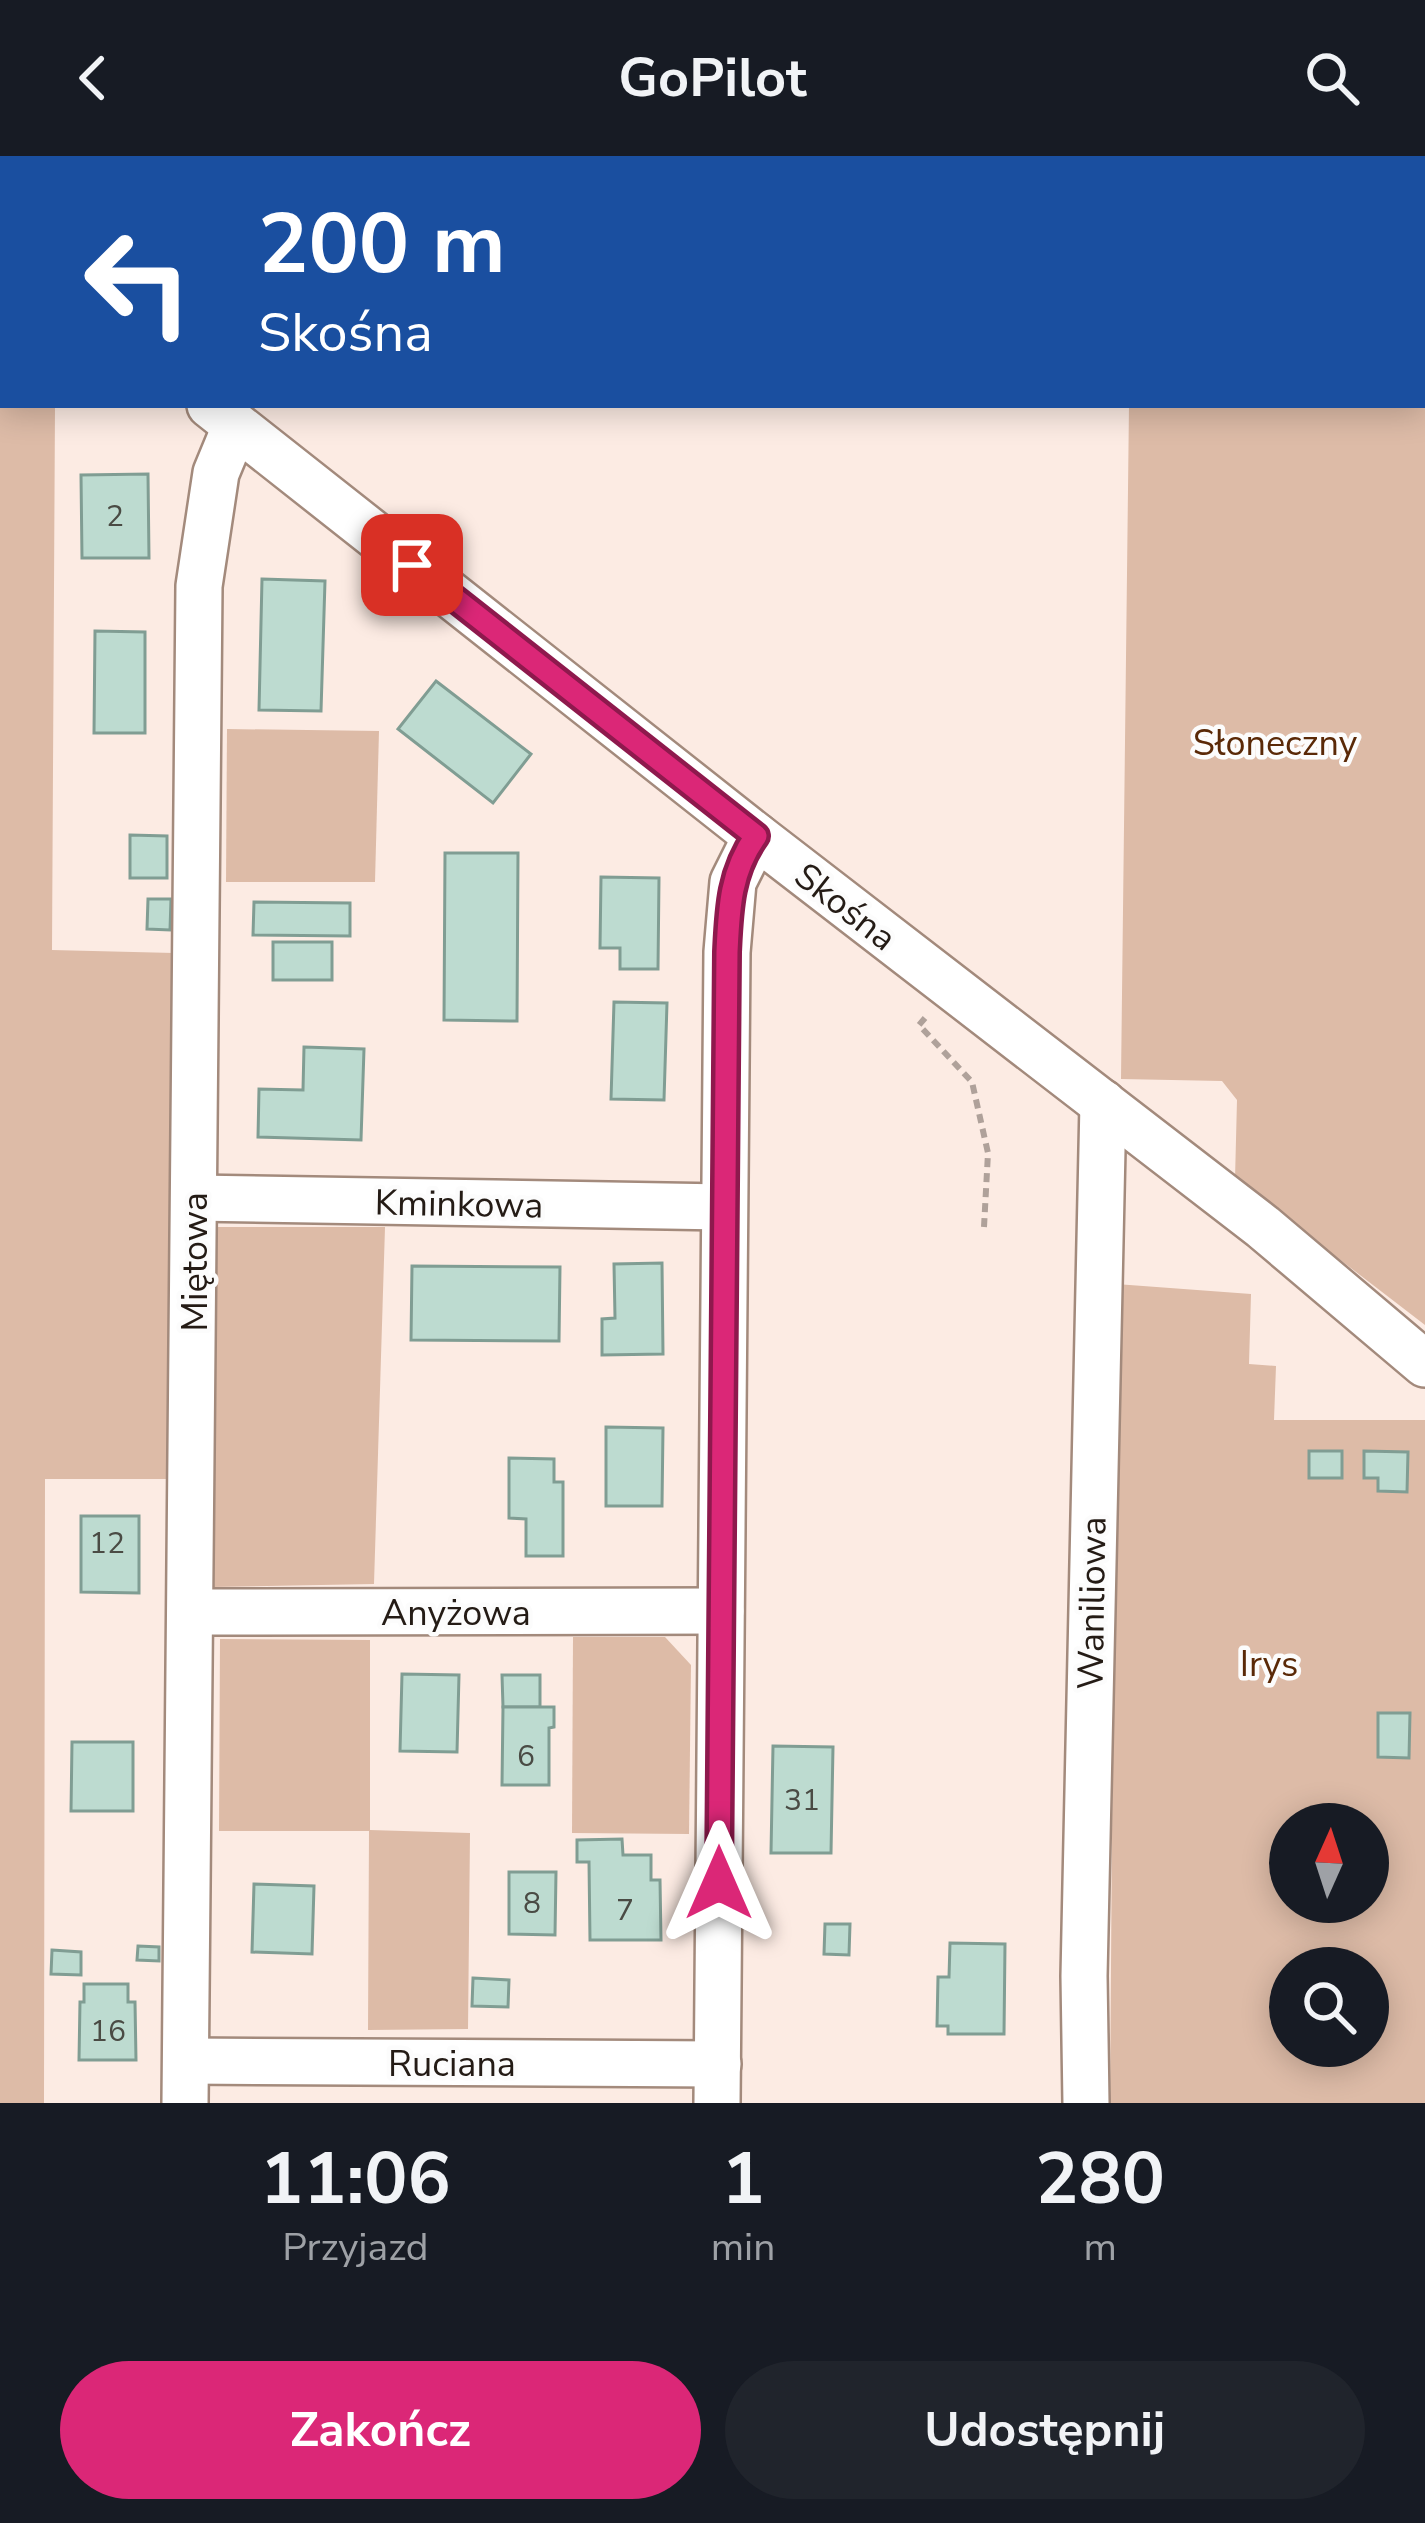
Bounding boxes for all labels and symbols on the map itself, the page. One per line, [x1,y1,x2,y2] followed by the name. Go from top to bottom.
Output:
[106,496,124,537] house number: 2
[361,514,463,616] pin
[1193,719,1358,768] park label: Słoneczny
[784,852,906,962] street label: Skośna
[374,1179,544,1230] street label: Kminkowa
[171,1192,220,1332] street label: Miętowa
[1066,1516,1119,1690] street label: Waniliowa
[89,1523,125,1564] house number: 12
[381,1589,531,1638] street label: Anyżowa
[1240,1640,1298,1689] park label: Irys
[517,1736,535,1777] house number: 6
[784,1780,820,1821] house number: 31
[1269,1803,1389,1923] north arrow
[656,1820,782,1946] position arrow
[523,1883,541,1924] house number: 8
[616,1890,634,1931] house number: 7
[90,2011,126,2052] house number: 16
[388,2040,516,2089] street label: Ruciana

